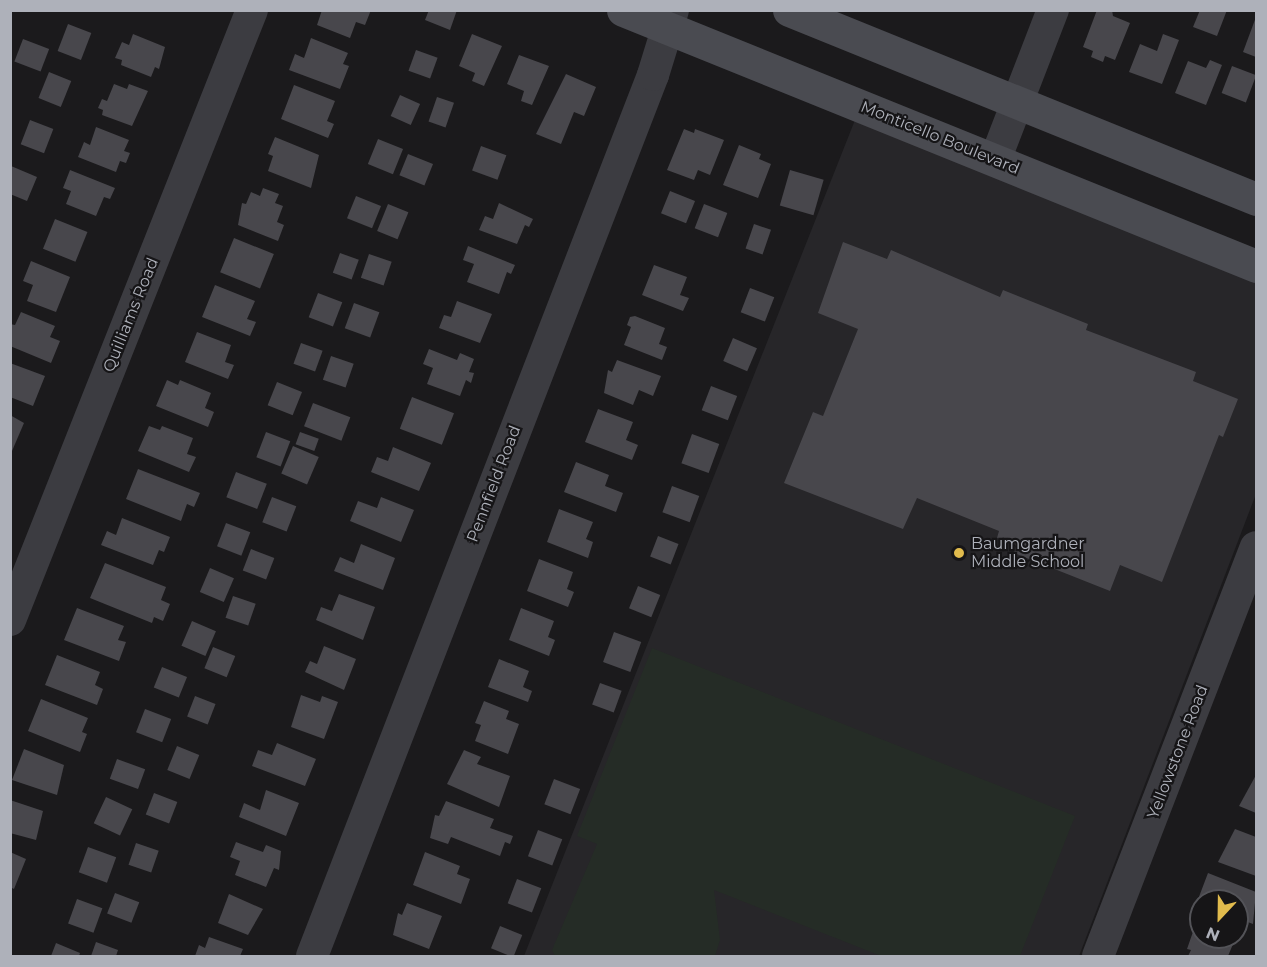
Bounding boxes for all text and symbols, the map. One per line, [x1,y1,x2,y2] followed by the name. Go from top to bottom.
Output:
[858,97,1022,179] street label: Monticello Boulevard
[99,255,163,375] street label: Quilliams Road
[463,423,525,545] street label: Pennfield Road
[971,534,1085,572] place label: Baumgardner Middle School
[952,546,966,560] marker: Baumgardner Middle School
[1144,682,1212,822] street label: Yellowstone Road
[1189,889,1249,949] north arrow
[1203,923,1222,946] text: N

